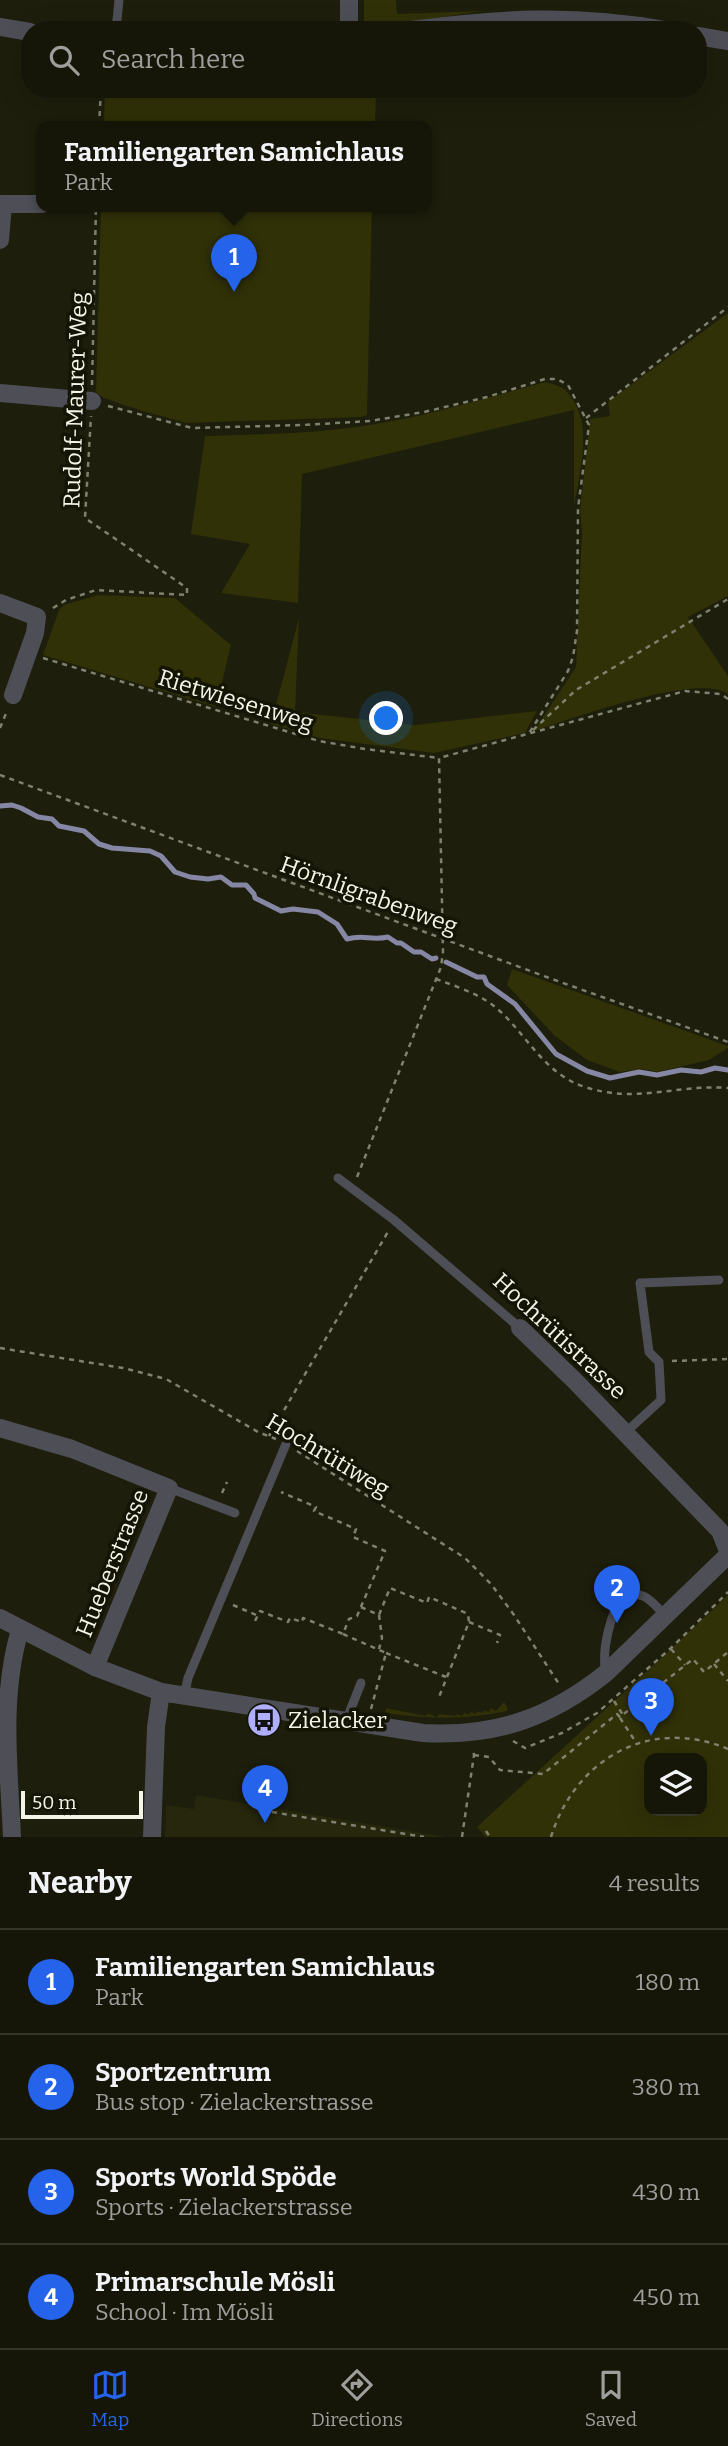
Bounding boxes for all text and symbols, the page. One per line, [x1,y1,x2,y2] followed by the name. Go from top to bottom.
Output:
[21,21,707,98] search box
[45,41,83,79] icon: search
[101,44,245,75] text: Search here
[36,121,432,212] popup
[64,137,404,168] text: Familiengarten Samichlaus
[64,168,112,196] text: Park
[211,234,257,292] pin: 1
[57,291,93,509] street label: Rudolf-Maurer-Weg
[155,663,317,737] street label: Rietwiesenweg
[369,701,403,735] your location
[276,850,462,940] street label: Hörnligrabenweg
[487,1267,633,1405] street label: Hochrütistrasse
[261,1407,395,1503] street label: Hochrütiweg
[70,1485,154,1641] street label: Hueberstrasse
[594,1565,640,1623] pin: 2
[628,1678,674,1736] pin: 3
[245,1701,283,1739] bus stop icon: Zielacker
[288,1706,387,1734] place label: Zielacker
[644,1753,707,1816] map controls
[644,1753,707,1816] button: layers
[242,1765,288,1823] pin: 4
[21,1788,144,1820] scale bar
[32,1791,76,1814] text: 50 m
[28,1865,132,1901] text: Nearby
[609,1869,700,1897] text: 4 results
[95,1952,435,1983] text: Familiengarten Samichlaus
[46,1968,56,1996] text: 1
[636,1968,700,1996] text: 180 m
[95,1983,144,2011] text: Park
[95,2057,271,2088] text: Sportzentrum
[45,2073,57,2101] text: 2
[632,2073,700,2101] text: 380 m
[95,2088,374,2116] text: Bus stop · Zielackerstrasse
[95,2162,336,2193] text: Sports World Spöde
[44,2178,58,2206] text: 3
[632,2178,700,2206] text: 430 m
[95,2193,353,2221] text: Sports · Zielackerstrasse
[95,2267,335,2298] text: Primarschule Mösli
[44,2283,58,2311] text: 4
[633,2283,700,2311] text: 450 m
[95,2298,274,2326] text: School · Im Mösli
[91,2366,129,2431] tab: Map
[311,2366,403,2431] tab: Directions
[585,2366,637,2431] tab: Saved

